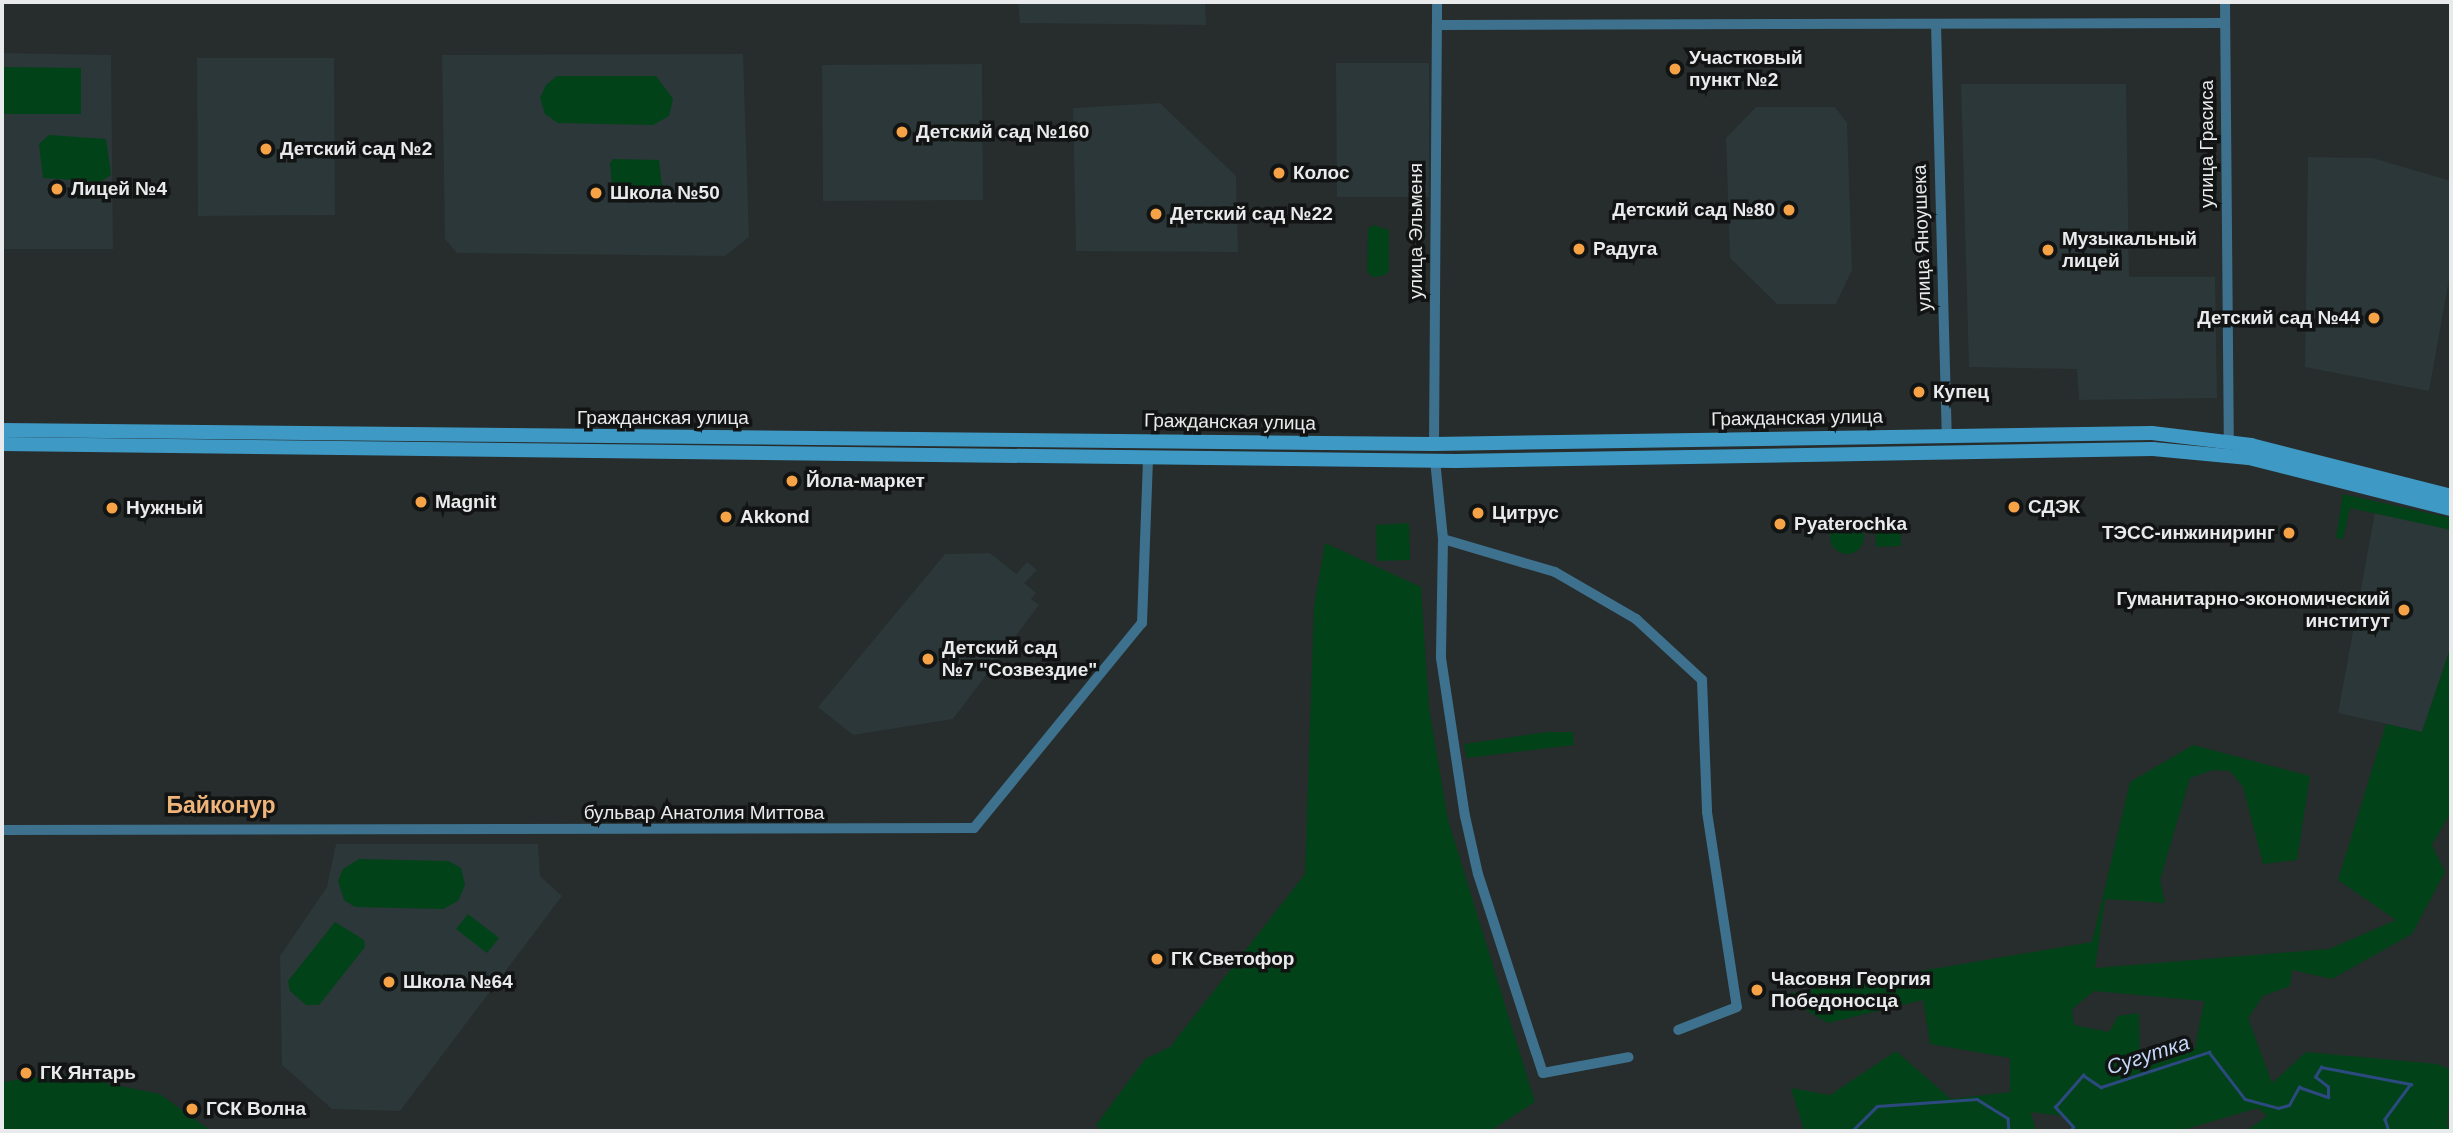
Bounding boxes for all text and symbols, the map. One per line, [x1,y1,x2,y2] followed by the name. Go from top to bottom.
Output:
[1689,47,1803,91] place label: Участковый пункт №2
[1667,61,1683,77] marker: Участковый пункт №2
[2196,80,2218,208] street label: улица Грасиса
[916,121,1089,143] place label: Детский сад №160
[894,124,910,140] marker: Детский сад №160
[280,138,432,160] place label: Детский сад №2
[258,141,274,157] marker: Детский сад №2
[1293,162,1349,184] place label: Колос
[1405,163,1427,299] street label: улица Эльменя
[1908,164,1936,312] street label: улица Яноушека
[1271,165,1287,181] marker: Колос
[71,178,167,200] place label: Лицей №4
[49,181,65,197] marker: Лицей №4
[610,182,720,204] place label: Школа №50
[588,185,604,201] marker: Школа №50
[1612,199,1775,221] place label: Детский сад №80
[1781,202,1797,218] marker: Детский сад №80
[1170,203,1333,225] place label: Детский сад №22
[1148,206,1164,222] marker: Детский сад №22
[2062,228,2197,272] place label: Музыкальный лицей
[1593,238,1657,260] place label: Радуга
[1571,241,1587,257] marker: Радуга
[2040,242,2056,258] marker: Музыкальный лицей
[2197,307,2360,329] place label: Детский сад №44
[2366,310,2382,326] marker: Детский сад №44
[1933,381,1989,403] place label: Купец
[1911,384,1927,400] marker: Купец
[1711,405,1883,431] street label: Гражданская улица
[577,407,749,429] street label: Гражданская улица
[1144,409,1316,435] street label: Гражданская улица
[806,470,925,492] place label: Йола-маркет
[784,473,800,489] marker: Йола-маркет
[435,491,496,513] place label: Magnit
[413,494,429,510] marker: Magnit
[2028,496,2080,518] place label: СДЭК
[126,497,203,519] place label: Нужный
[2006,499,2022,515] marker: СДЭК
[104,500,120,516] marker: Нужный
[1492,502,1559,524] place label: Цитрус
[1470,505,1486,521] marker: Цитрус
[740,506,810,528] place label: Akkond
[718,509,734,525] marker: Akkond
[1794,513,1907,535] place label: Pyaterochka
[1772,516,1788,532] marker: Pyaterochka
[2102,522,2275,544] place label: ТЭСС-инжиниринг
[2281,525,2297,541] marker: ТЭСС-инжиниринг
[2117,588,2390,632] place label: Гуманитарно-экономический институт
[2396,602,2412,618] marker: Гуманитарно-экономический институт
[942,637,1097,681] place label: Детский сад №7 "Созвездие"
[920,651,936,667] marker: Детский сад №7 "Созвездие"
[166,791,276,819] district label: Байконур
[584,802,824,824] street label: бульвар Анатолия Миттова
[1171,948,1294,970] place label: ГК Светофор
[1149,951,1165,967] marker: ГК Светофор
[1771,968,1931,1012] place label: Часовня Георгия Победоносца
[403,971,513,993] place label: Школа №64
[381,974,397,990] marker: Школа №64
[1749,982,1765,998] marker: Часовня Георгия Победоносца
[2104,1030,2192,1080] water label: Сугутка
[40,1062,136,1084] place label: ГК Янтарь
[18,1065,34,1081] marker: ГК Янтарь
[206,1098,306,1120] place label: ГСК Волна
[184,1101,200,1117] marker: ГСК Волна

